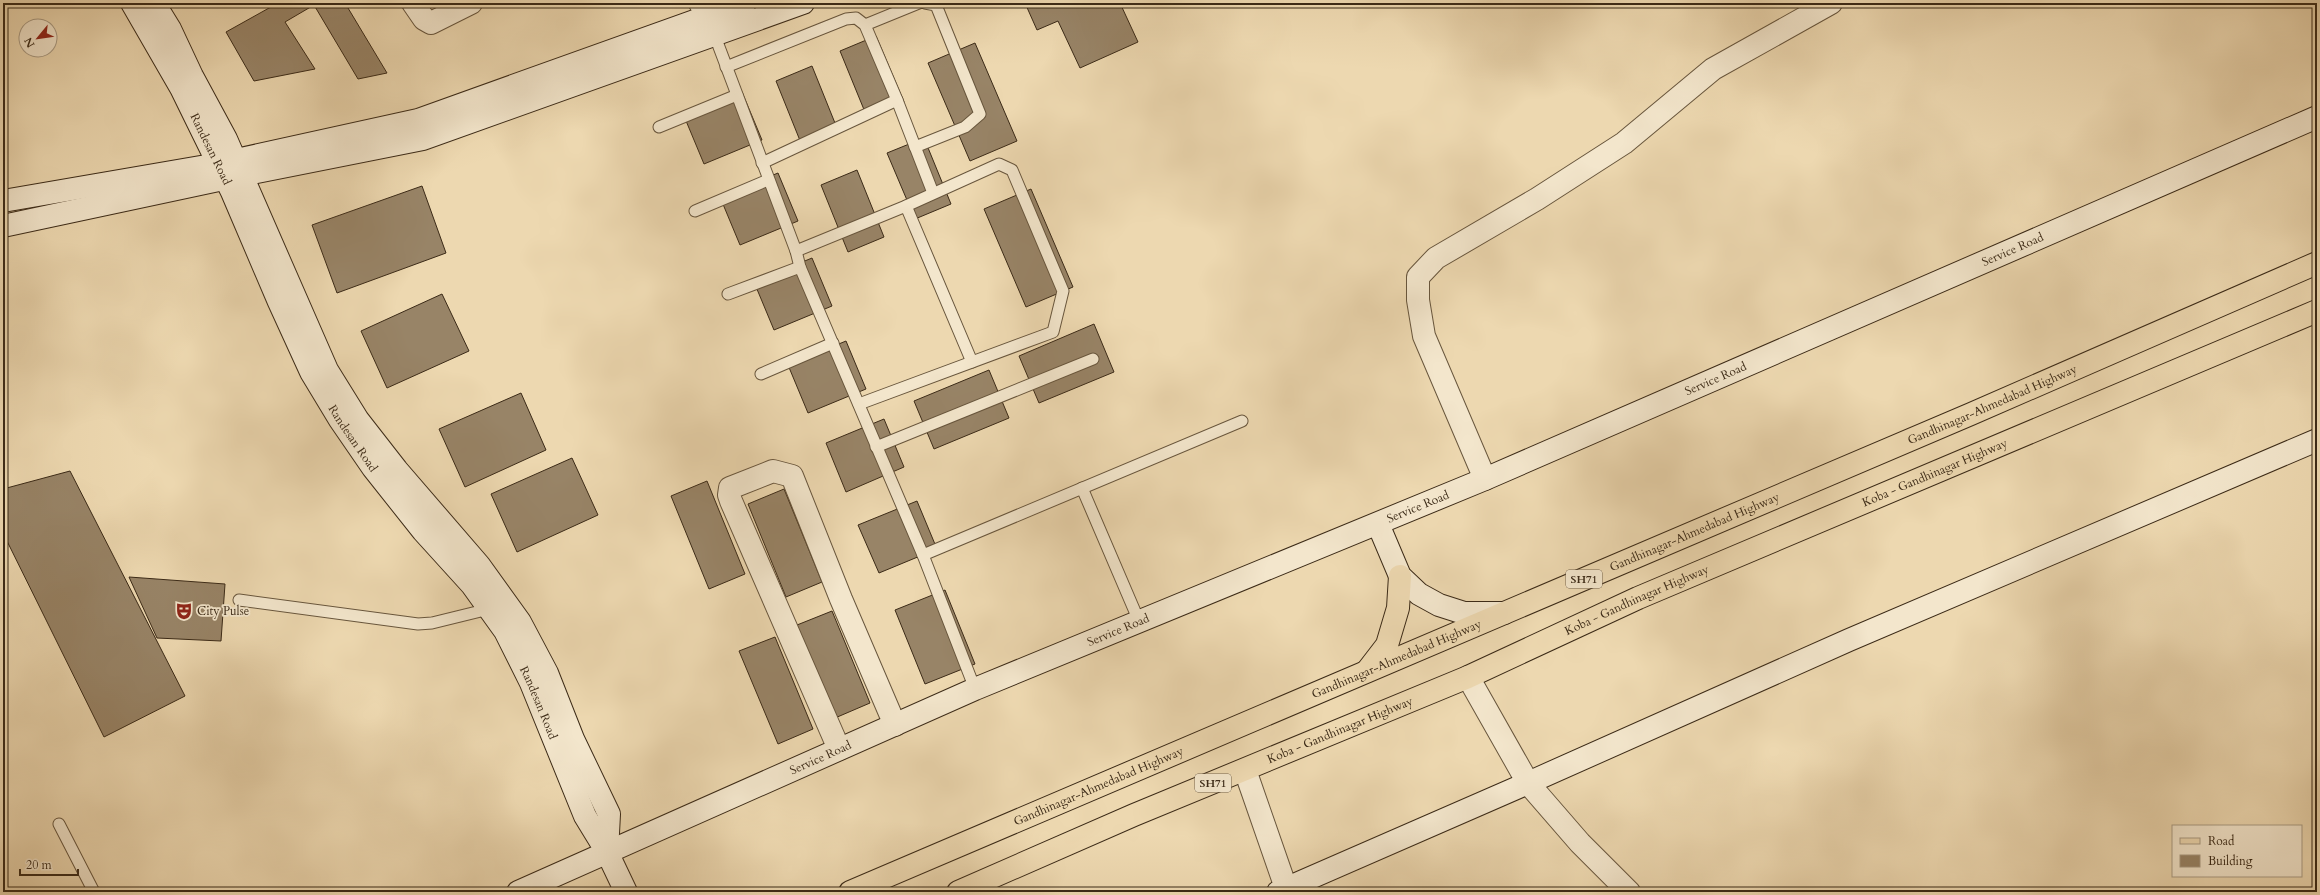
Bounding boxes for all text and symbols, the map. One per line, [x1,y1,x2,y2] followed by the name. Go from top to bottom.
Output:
[18,18,58,58] north arrow
[21,34,39,50] text: N
[187,110,235,188] street label: Randesan Road
[1979,229,2047,270] street label: Service Road
[1682,358,1749,399] street label: Service Road
[1905,360,2080,448] street label: Gandhinagar-Ahmedabad Highway
[325,402,382,476] street label: Randesan Road
[1860,435,2010,510] street label: Koba - Gandhinagar Highway
[1384,486,1452,527] street label: Service Road
[1607,488,1782,575] street label: Gandhinagar-Ahmedabad Highway
[1562,561,1712,639] street label: Koba - Gandhinagar Highway
[1566,570,1602,588] road number: SH71
[174,601,194,621] theatre icon: City Pulse
[197,603,249,619] place label: City Pulse
[1085,610,1152,650] street label: Service Road
[1309,615,1484,702] street label: Gandhinagar-Ahmedabad Highway
[516,663,561,742] street label: Randesan Road
[1265,692,1416,767] street label: Koba - Gandhinagar Highway
[787,737,854,778] street label: Service Road
[1011,743,1186,829] street label: Gandhinagar-Ahmedabad Highway
[1195,774,1231,792] road number: SH71
[2172,825,2302,877] legend
[2208,833,2235,849] text: Road
[20,851,78,877] scale bar
[2208,853,2253,869] text: Building
[26,857,53,873] text: 20 m

